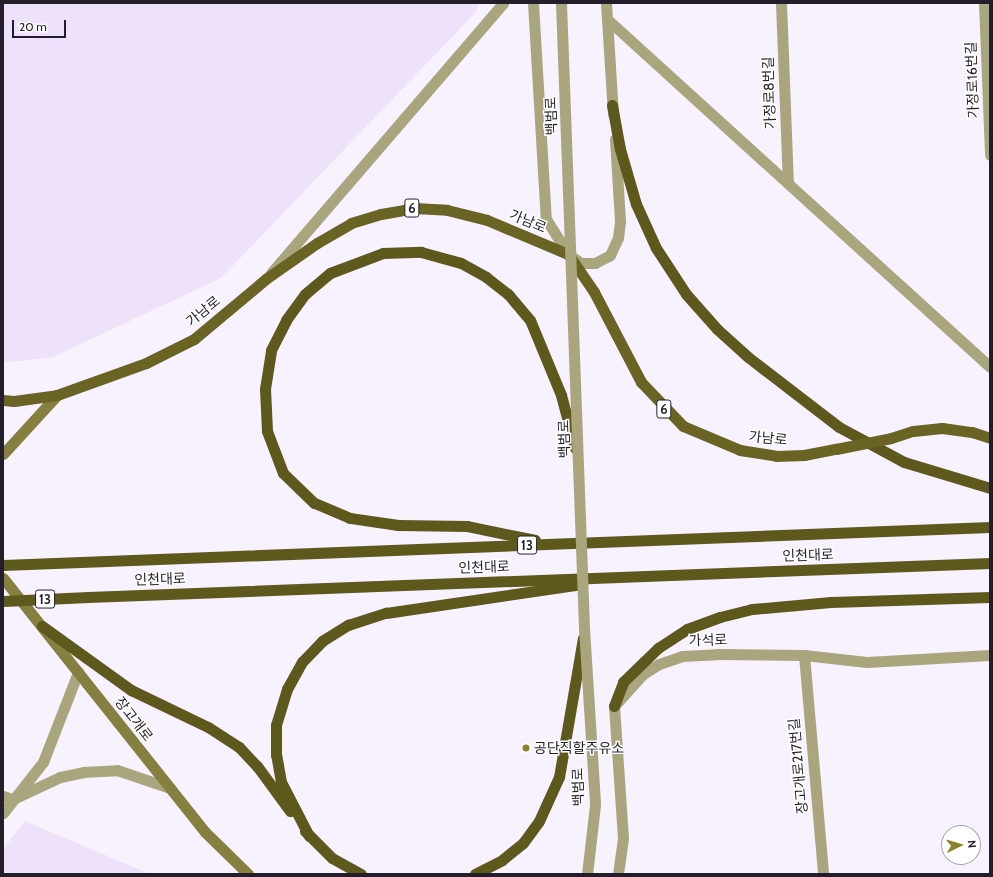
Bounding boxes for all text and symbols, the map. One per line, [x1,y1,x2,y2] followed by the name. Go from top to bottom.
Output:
[14,12,68,38] scale bar
[19,19,47,34] text: 20 m
[962,41,982,119] street label: 가정로16번길
[759,56,779,130] street label: 가정로8번길
[542,96,560,136] street label: 백범로
[404,197,420,219] road number: 6
[507,206,549,236] street label: 가남로
[183,292,223,330] street label: 가남로
[656,398,672,420] road number: 6
[555,419,573,459] street label: 백범로
[748,428,788,448] street label: 가남로
[517,534,537,556] road number: 13
[782,546,834,564] street label: 인천대로
[458,558,510,576] street label: 인천대로
[134,570,186,588] street label: 인천대로
[35,588,55,610] road number: 13
[688,631,728,649] street label: 가석로
[112,694,156,744] street label: 장고개로
[785,717,811,815] street label: 장고개로217번길
[534,740,624,756] place label: 공단직할주유소
[521,743,531,753] marker: 공단직할주유소
[569,767,587,807] street label: 백범로
[941,825,981,865] north arrow
[965,840,979,849] text: N

